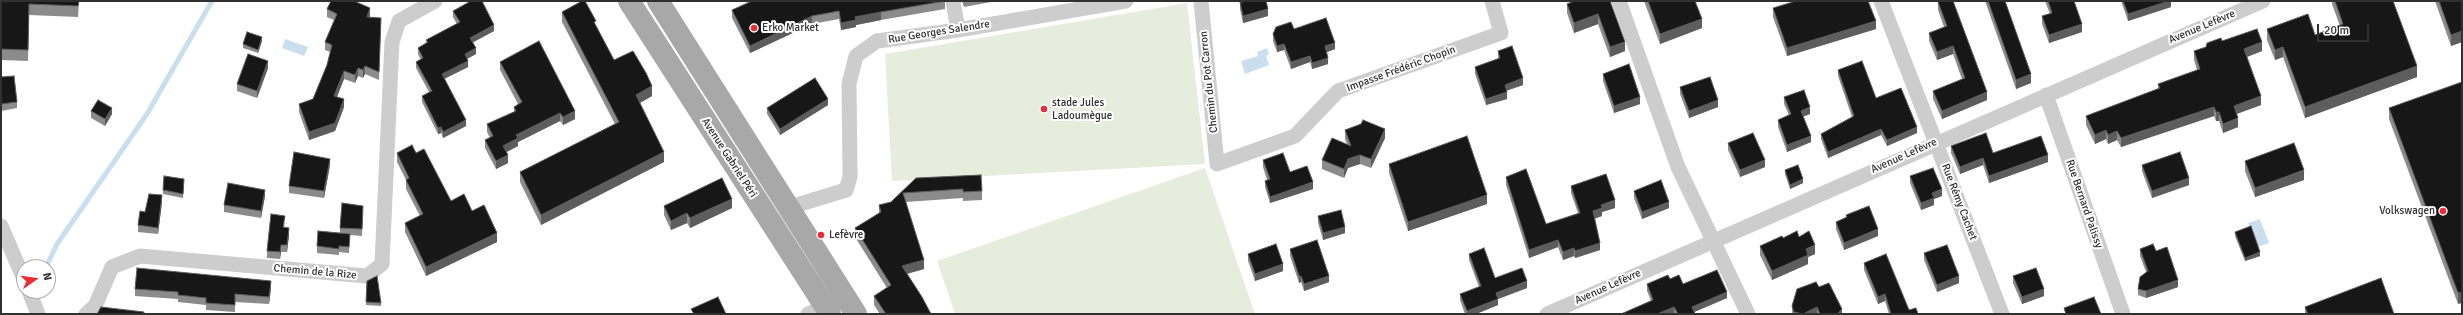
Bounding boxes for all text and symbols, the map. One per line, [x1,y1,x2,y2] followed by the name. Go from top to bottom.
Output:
[2167,7,2237,47] street label: Avenue Lefèvre
[2319,16,2371,42] scale bar
[887,17,991,47] street label: Rue Georges Salendre
[762,21,819,35] place label: Erko Market
[749,23,759,33] marker: Erko Market
[2324,23,2349,38] text: 20 m
[1197,31,1221,133] street label: Chemin du Pot Carron
[1345,43,1457,95] street label: Impasse Frédéric Chopin
[1052,96,1112,122] place label: stade Jules Ladoumègue
[1039,104,1049,114] marker: stade Jules Ladoumègue
[698,116,760,200] street label: Avenue Gabriel Péri
[1869,136,1939,176] street label: Avenue Lefèvre
[2063,158,2105,250] street label: Rue Bernard Palissy
[1938,162,1980,242] street label: Rue Rémy Cachet
[2379,204,2435,218] place label: Volkswagen
[2438,206,2448,216] marker: Volkswagen
[829,228,863,242] place label: Lefèvre
[816,230,826,240] marker: Lefèvre
[16,259,56,299] north arrow
[273,262,357,282] street label: Chemin de la Rize
[1573,267,1643,307] street label: Avenue Lefèvre
[40,271,54,282] text: N

